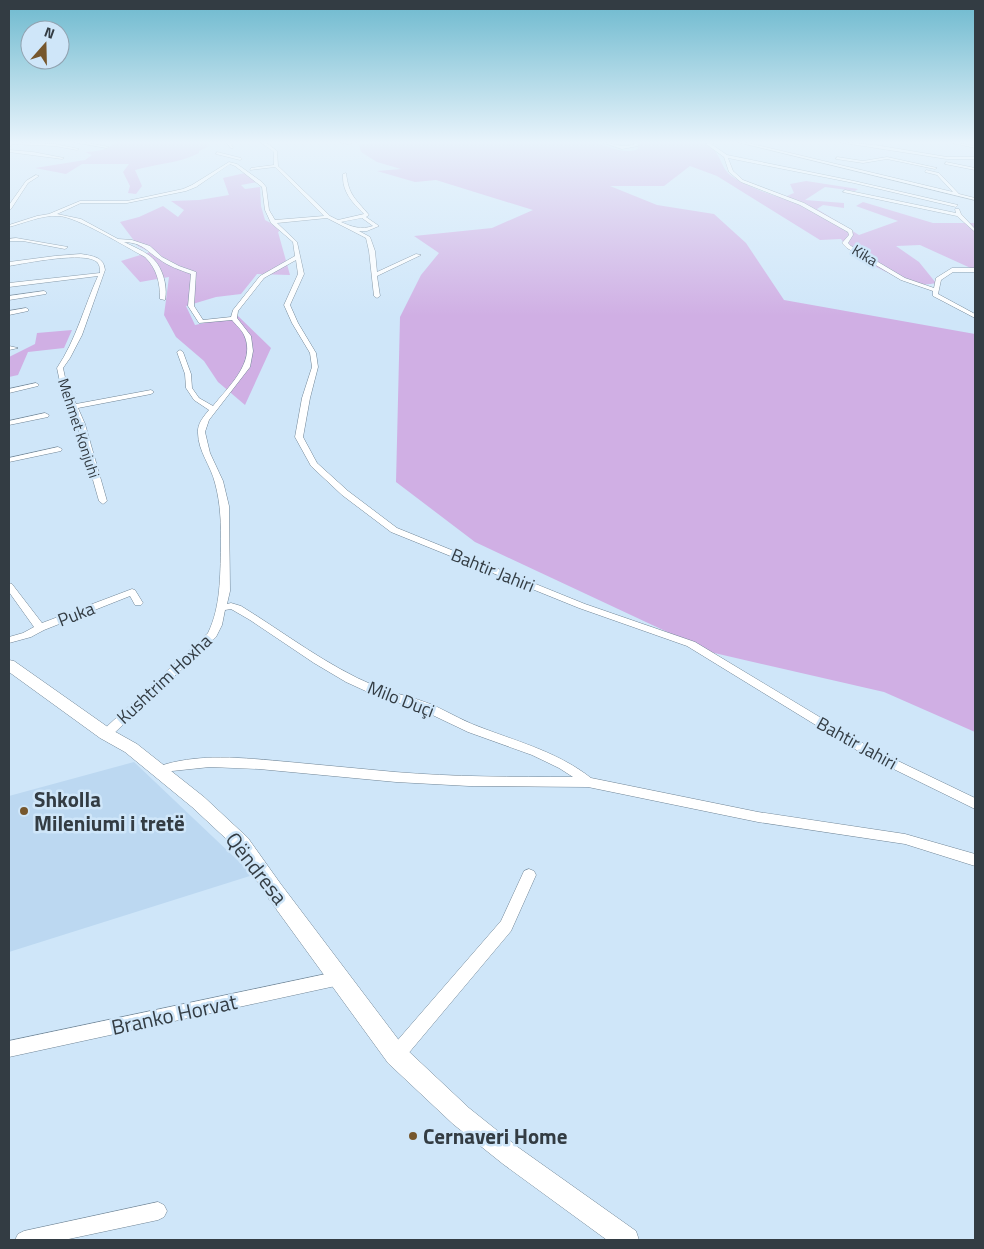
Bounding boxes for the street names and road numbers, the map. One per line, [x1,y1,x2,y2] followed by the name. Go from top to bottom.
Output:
[848,238,883,272] street label: Kika
[52,375,106,481] street label: Mehmet Konjuhi
[447,541,539,599] street label: Bahtir Jahiri
[54,595,98,633] street label: Puka
[110,628,218,730] street label: Kushtrim Hoxha
[364,674,438,724] street label: Milo Duçi
[812,710,902,776] street label: Bahtir Jahiri
[218,825,296,912] street label: Qëndresa
[108,985,240,1043] street label: Branko Horvat

